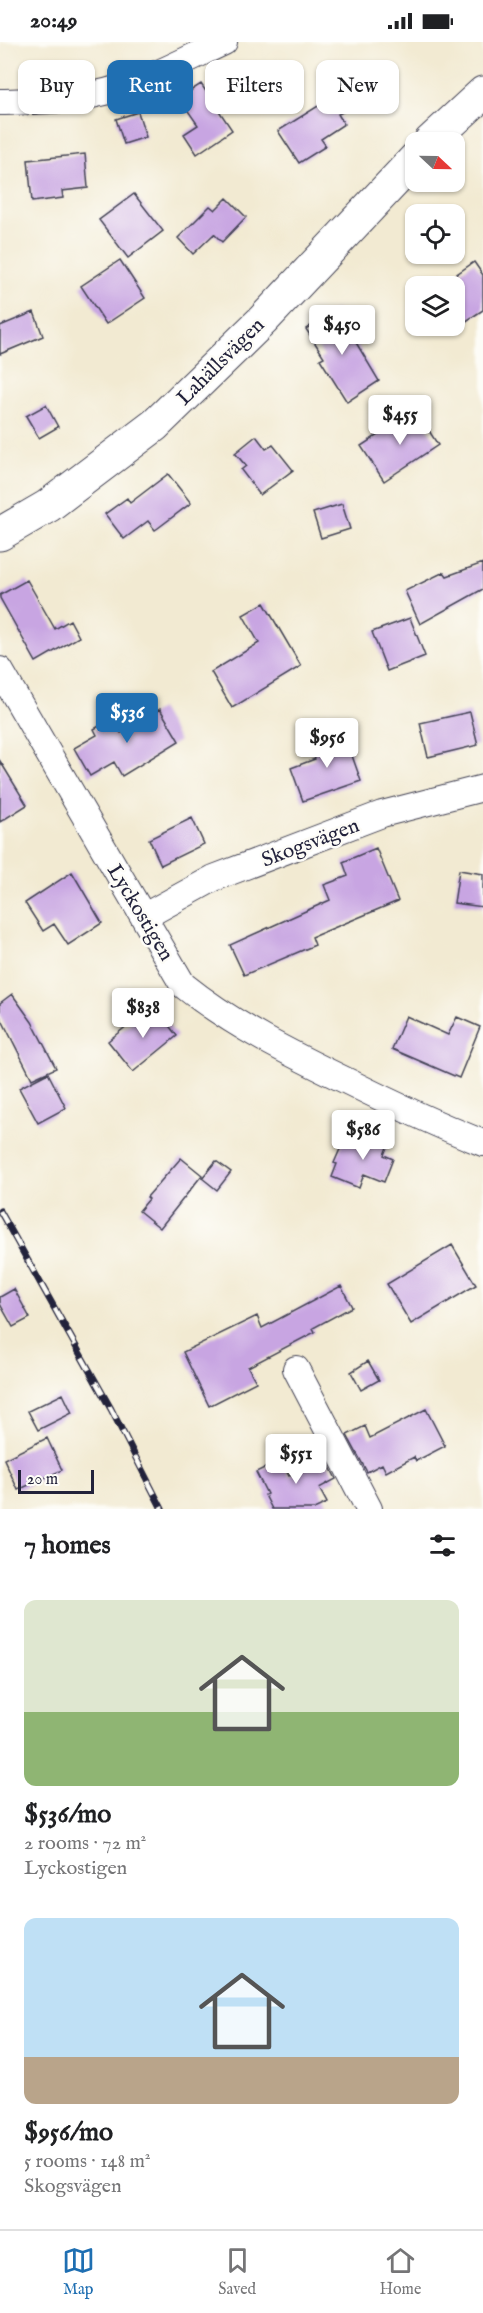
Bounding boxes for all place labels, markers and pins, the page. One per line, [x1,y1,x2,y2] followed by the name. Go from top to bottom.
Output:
[306,305,378,356] pin: $450
[364,395,436,446] pin: $455
[91,693,163,744] pin: $536
[291,718,363,769] pin: $956
[107,988,179,1039] pin: $838
[327,1110,399,1161] pin: $586
[260,1434,332,1485] pin: $551

